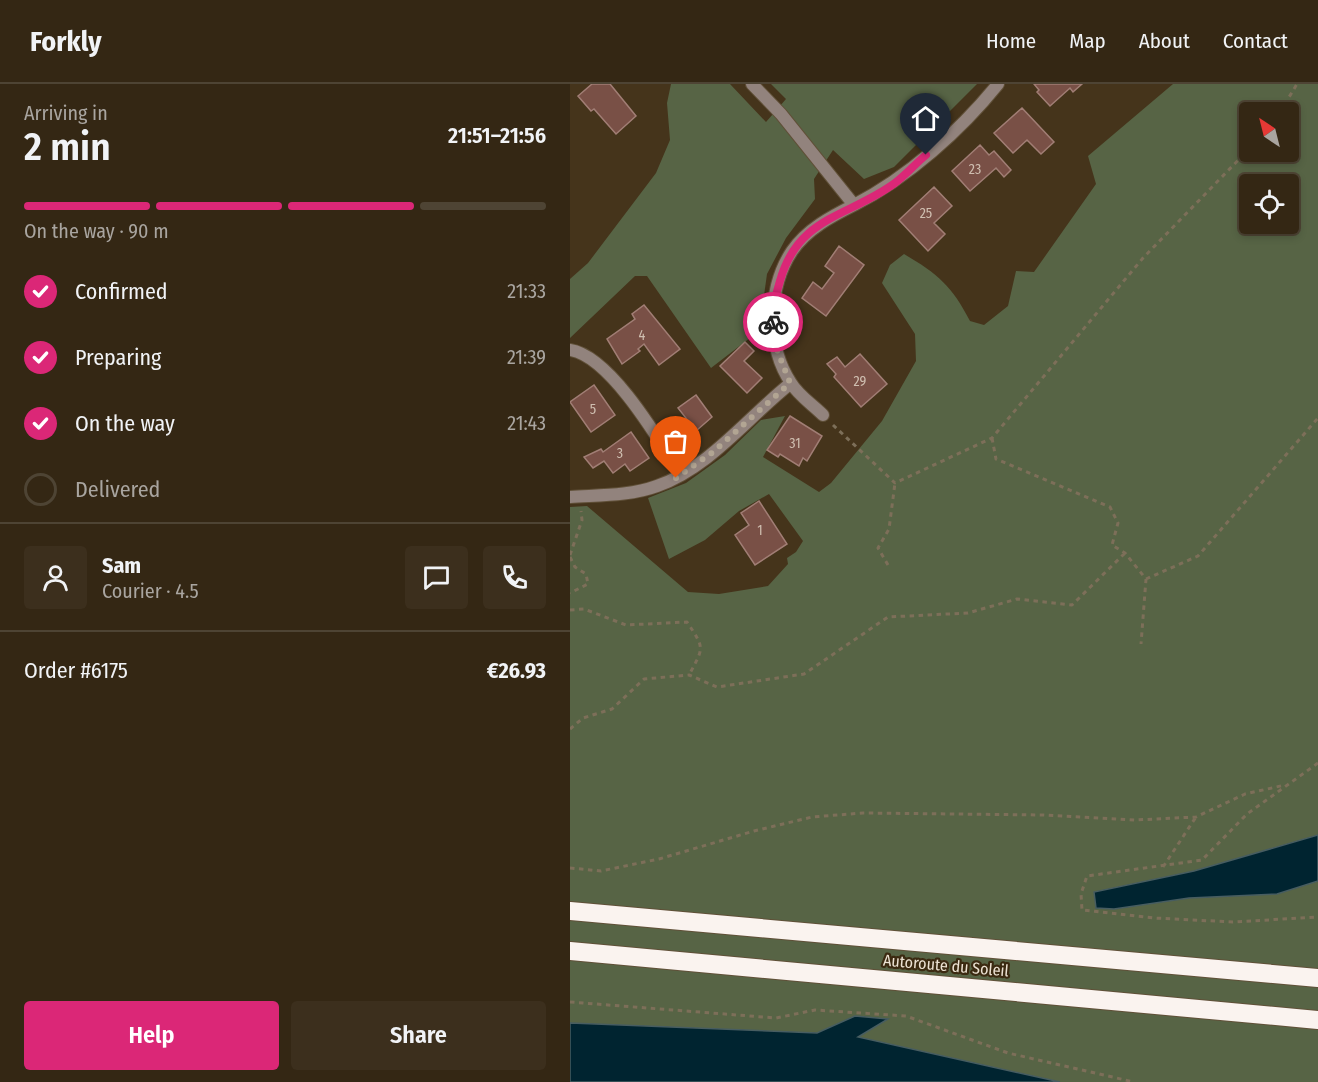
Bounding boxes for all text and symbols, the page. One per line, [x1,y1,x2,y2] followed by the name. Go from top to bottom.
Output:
[30,25,102,58] text: Forkly
[986,28,1036,54] text: Home
[1069,28,1106,54] text: Map
[1139,28,1190,54] text: About
[1223,28,1288,54] text: Contact
[900,93,951,155] pin
[24,101,108,125] text: Arriving in
[909,102,942,135] icon: home
[1239,102,1299,162] north arrow
[1239,102,1299,234] map controls
[448,122,546,149] text: 21:51–21:56
[24,124,111,170] text: 2 min
[969,161,981,178] house number: 23
[1239,174,1299,234] button: locate
[920,205,932,222] house number: 25
[24,219,169,243] text: On the way · 90 m
[24,275,57,308] icon: check
[75,278,168,305] text: Confirmed
[507,279,546,303] text: 21:33
[743,292,803,352] courier
[757,306,790,339] icon: bike
[639,327,646,344] house number: 4
[24,341,57,374] icon: check
[75,344,161,371] text: Preparing
[507,345,546,369] text: 21:39
[854,373,867,390] house number: 29
[590,401,596,418] house number: 5
[24,407,57,440] icon: check
[75,410,175,437] text: On the way
[507,411,546,435] text: 21:43
[650,416,701,478] pin
[659,425,692,458] icon: bag
[789,435,801,452] house number: 31
[617,445,623,462] house number: 3
[75,476,160,503] text: Delivered
[757,522,763,539] house number: 1
[24,546,87,609] button: person
[405,546,468,609] button: chat
[483,546,546,609] button: phone
[102,552,141,579] text: Sam
[102,579,199,603] text: Courier · 4.5
[24,657,128,684] text: Order #6175
[487,657,546,684] text: €26.93
[882,951,1010,980] street label: Autoroute du Soleil
[24,1001,279,1070] button: Help
[291,1001,546,1070] button: Share

